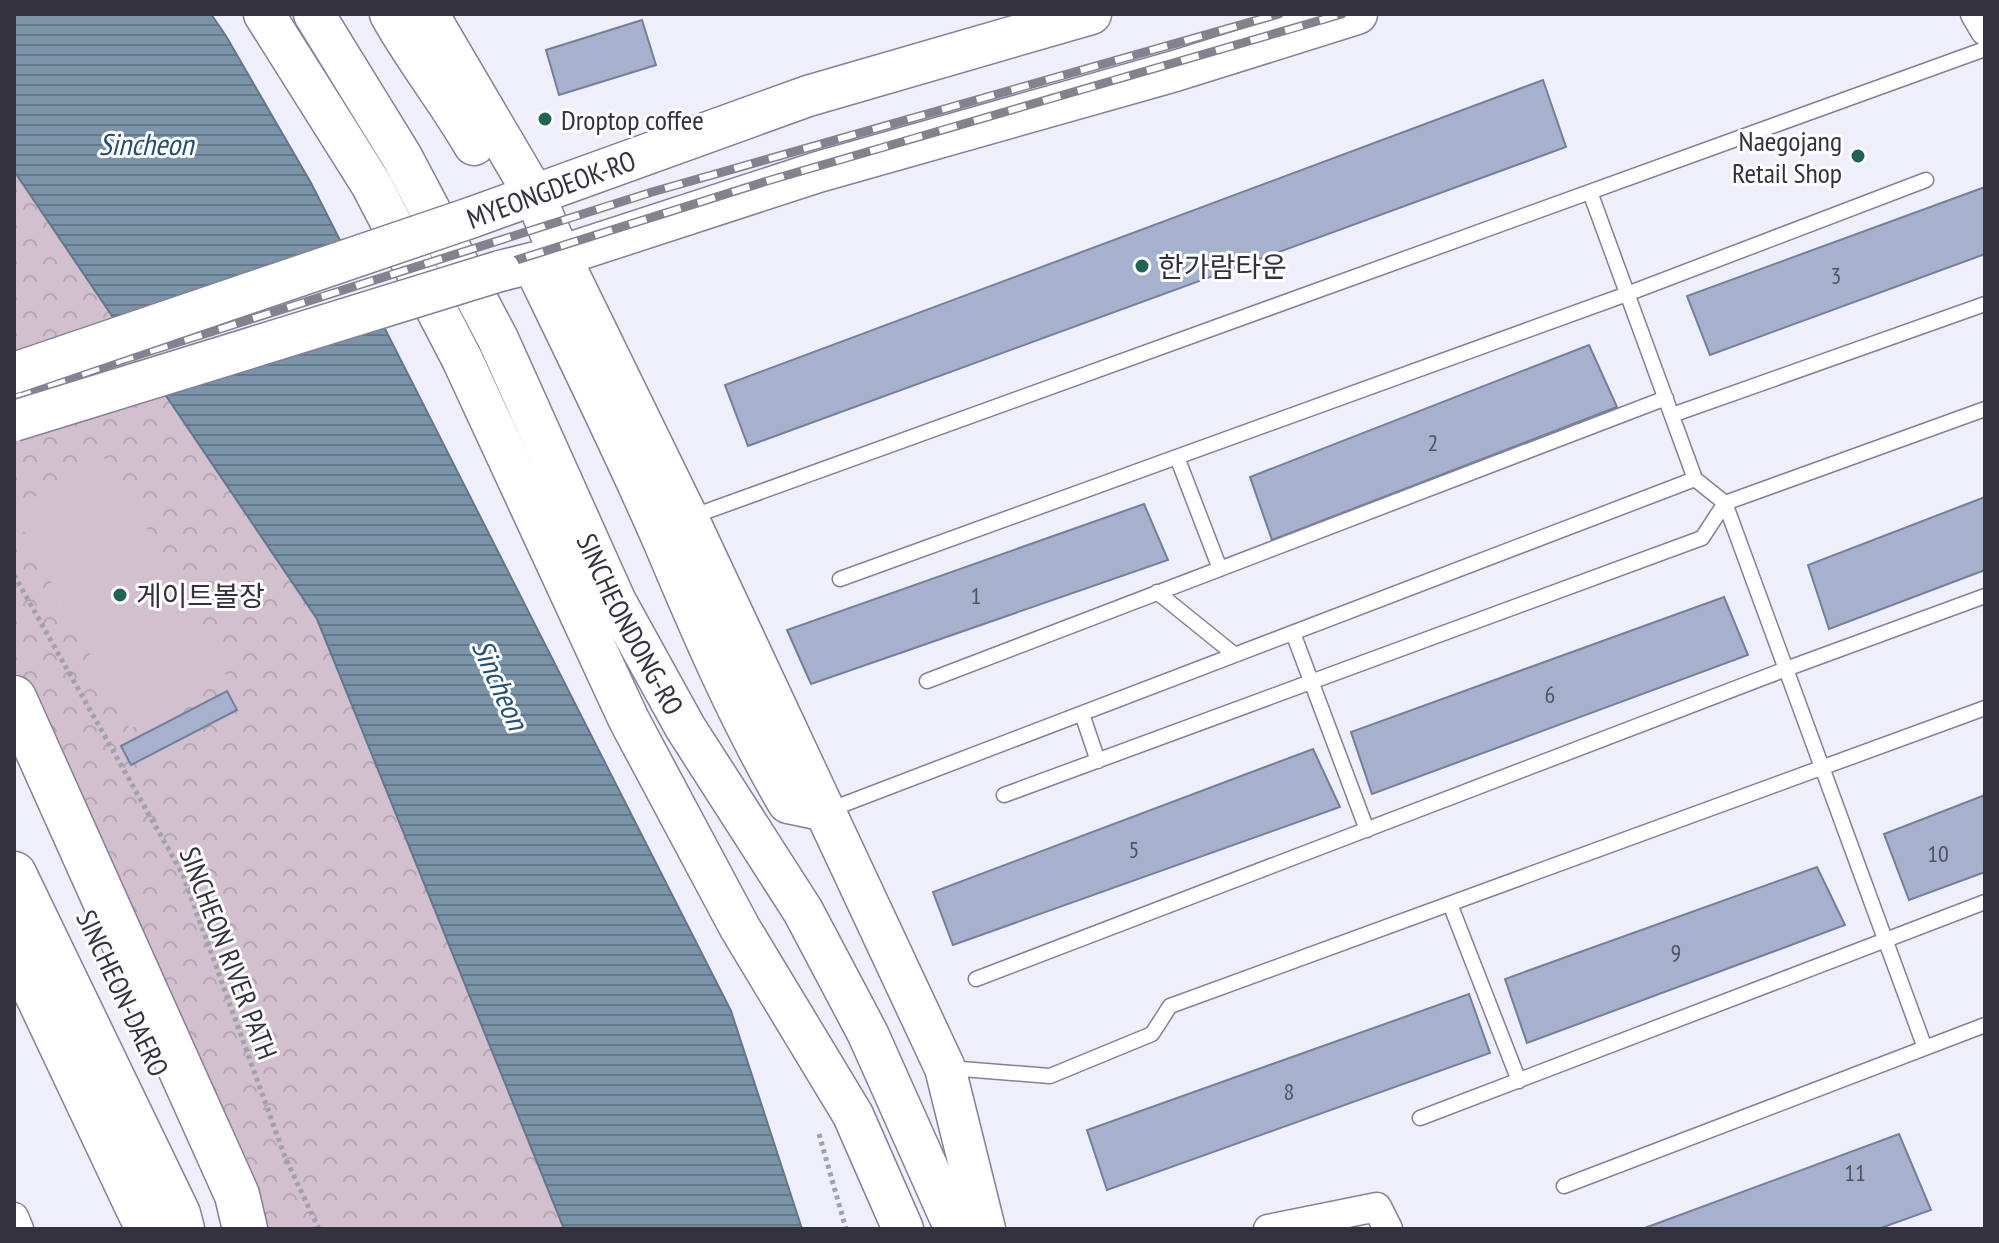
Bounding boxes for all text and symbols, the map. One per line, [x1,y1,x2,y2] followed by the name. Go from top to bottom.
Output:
[561,101,704,138] place label: Droptop coffee
[536,110,554,128] marker: Droptop coffee
[1732,122,1842,191] place label: Naegojang Retail Shop
[99,124,195,163] water label: Sincheon
[461,141,641,237] street label: MYEONGDEOK-RO
[1849,147,1867,165] marker: Naegojang Retail Shop
[1158,248,1287,285] place label: 한가람타운
[1133,257,1151,275] marker: 한가람타운
[1831,260,1841,291] house number: 3
[1428,427,1438,458] house number: 2
[569,527,693,721] street label: SINCHEONDONG-RO
[136,577,265,614] place label: 게이트볼장
[971,580,981,611] house number: 1
[111,586,129,604] marker: 게이트볼장
[464,633,539,737] water label: Sincheon
[1545,679,1555,710] house number: 6
[1129,834,1139,865] house number: 5
[1927,838,1949,869] house number: 10
[172,842,286,1064] street label: SINCHEON RIVER PATH
[68,904,178,1082] street label: SINCHEON-DAERO
[1671,937,1681,968] house number: 9
[1284,1076,1294,1107] house number: 8
[1844,1157,1866,1188] house number: 11

